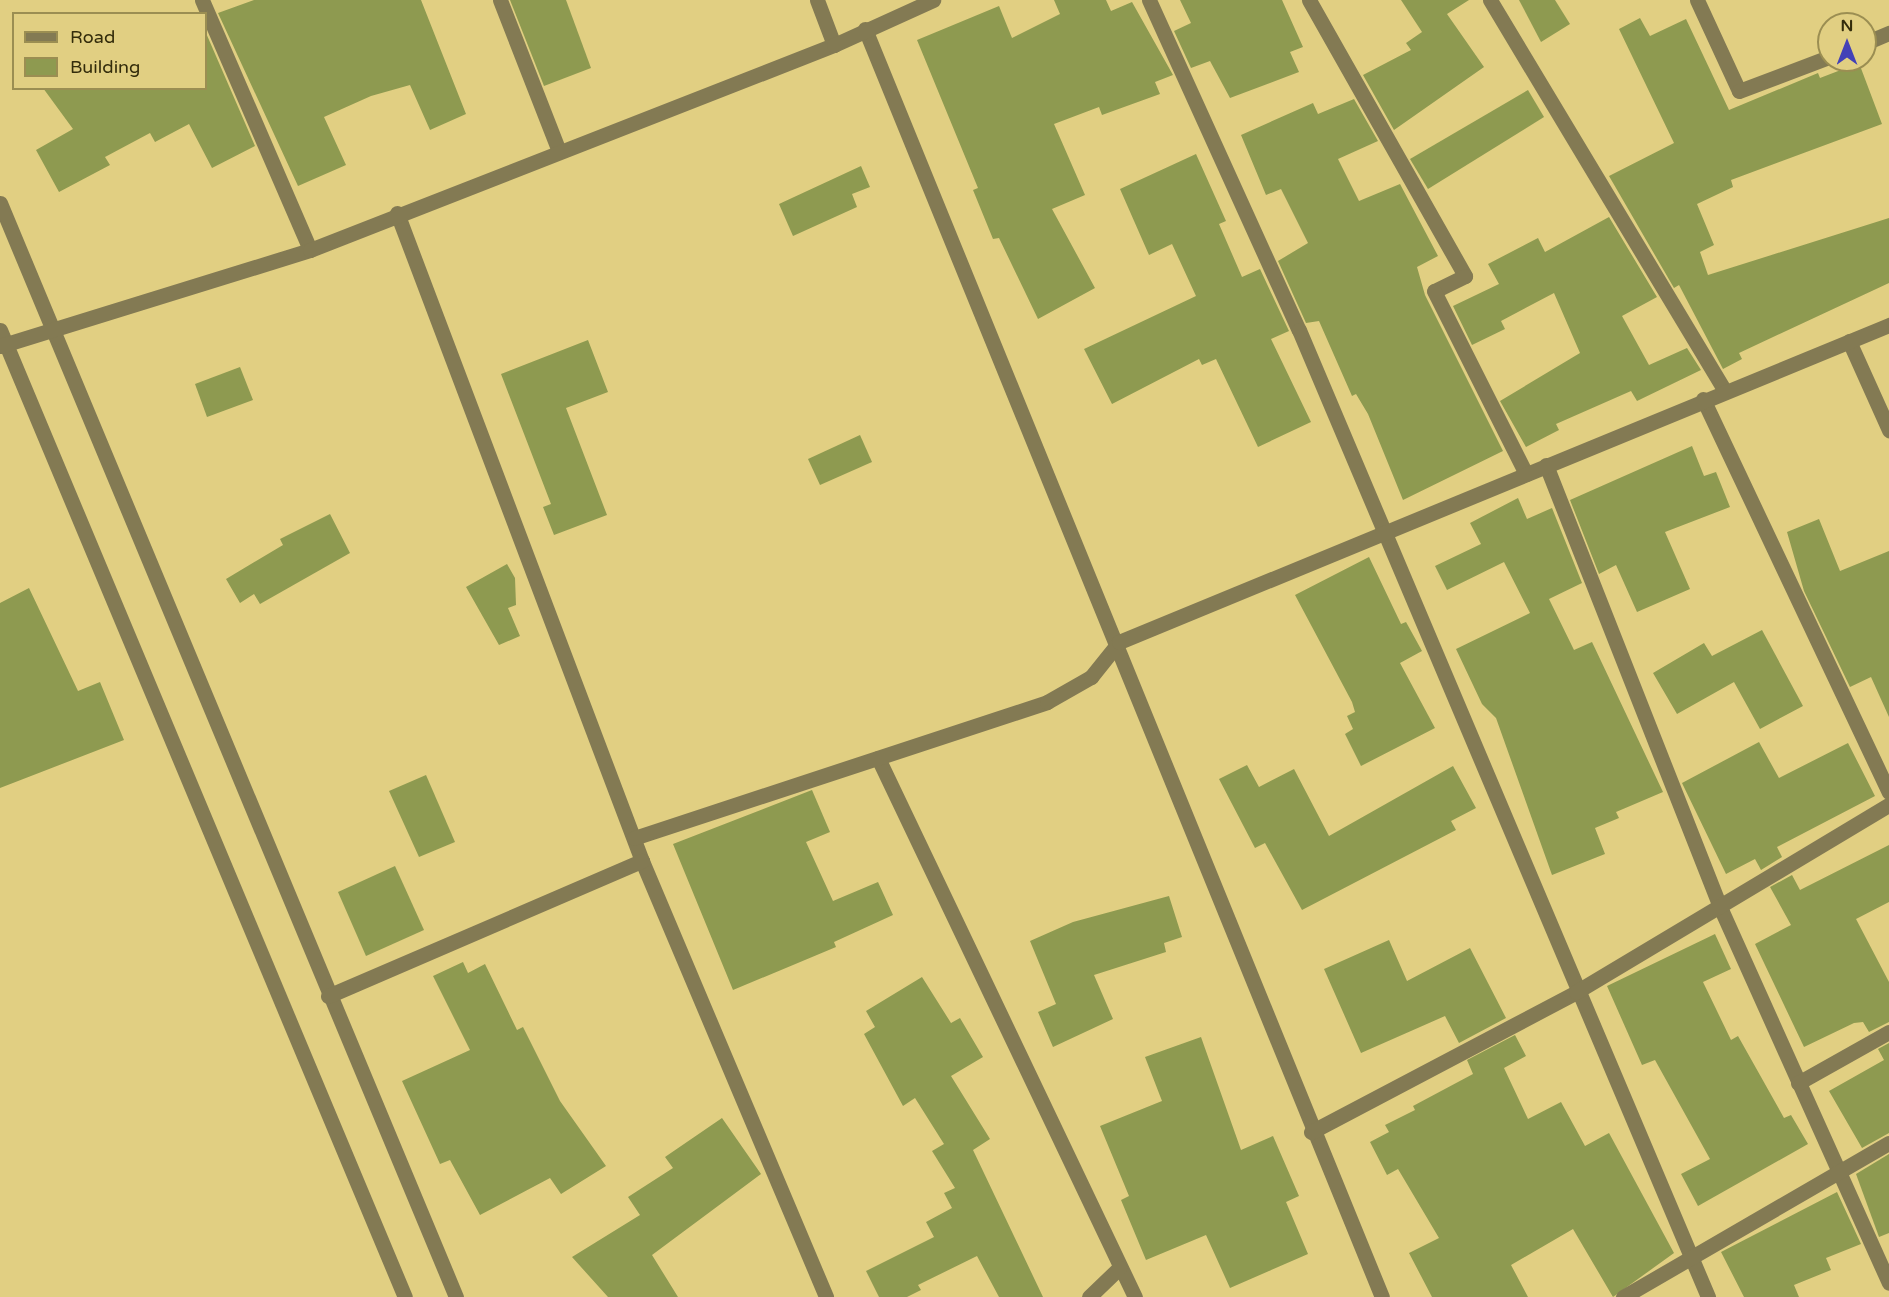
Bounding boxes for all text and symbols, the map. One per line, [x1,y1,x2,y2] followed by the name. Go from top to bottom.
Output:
[12,12,207,90] legend
[1817,12,1877,72] north arrow
[1841,16,1853,36] text: N
[70,26,115,48] text: Road
[70,56,140,78] text: Building

